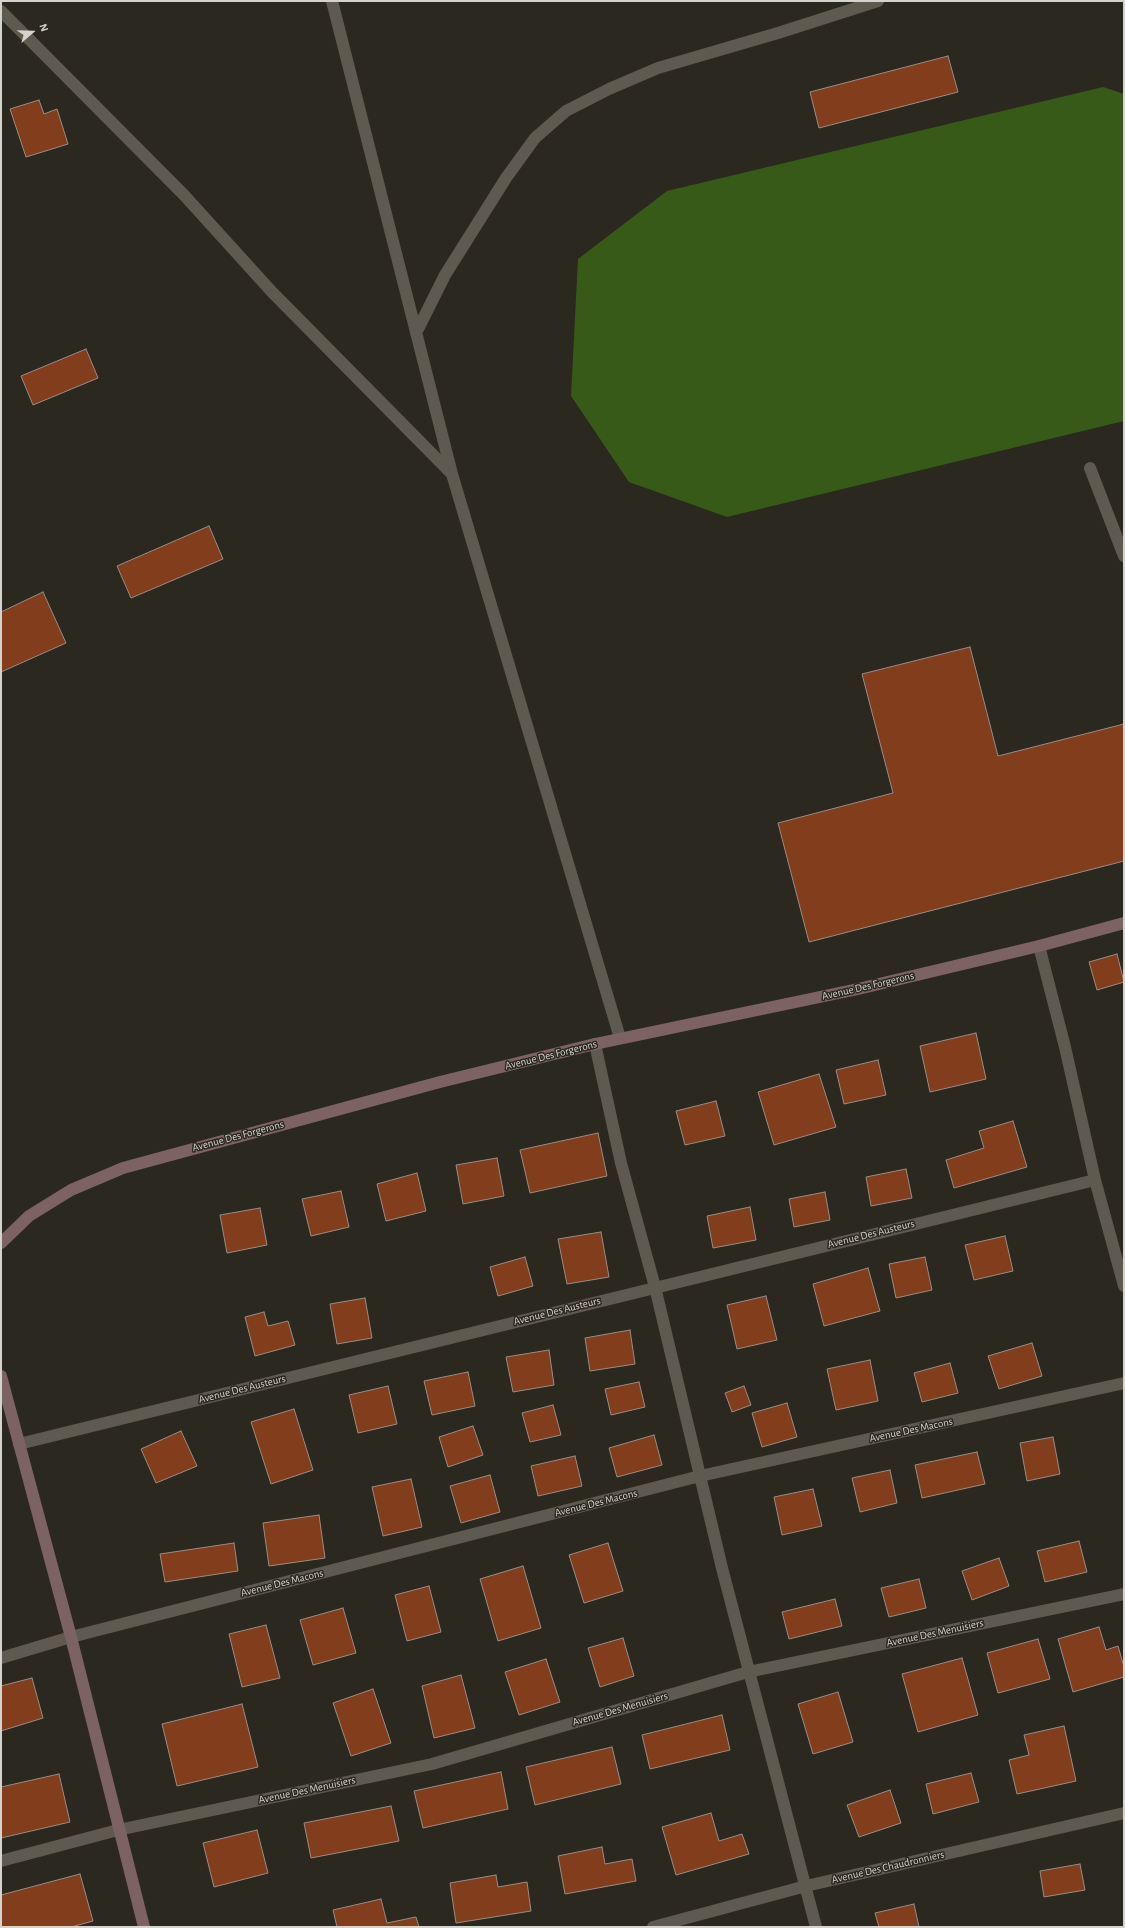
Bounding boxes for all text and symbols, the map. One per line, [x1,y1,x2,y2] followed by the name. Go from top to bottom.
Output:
[12,12,52,52] north arrow
[37,22,50,33] text: N
[821,969,915,1003] street label: Avenue Des Forgerons
[504,1037,598,1073] street label: Avenue Des Forgerons
[191,1117,285,1155] street label: Avenue Des Forgerons
[826,1217,916,1251] street label: Avenue Des Austeurs
[512,1294,602,1328] street label: Avenue Des Austeurs
[197,1372,287,1406] street label: Avenue Des Austeurs
[868,1415,954,1445] street label: Avenue Des Macons
[553,1486,639,1520] street label: Avenue Des Macons
[239,1566,325,1600] street label: Avenue Des Macons
[885,1616,985,1650] street label: Avenue Des Menuisiers
[571,1689,669,1729] street label: Avenue Des Menuisiers
[257,1773,357,1807] street label: Avenue Des Menuisiers
[830,1848,946,1886] street label: Avenue Des Chaudronniers

